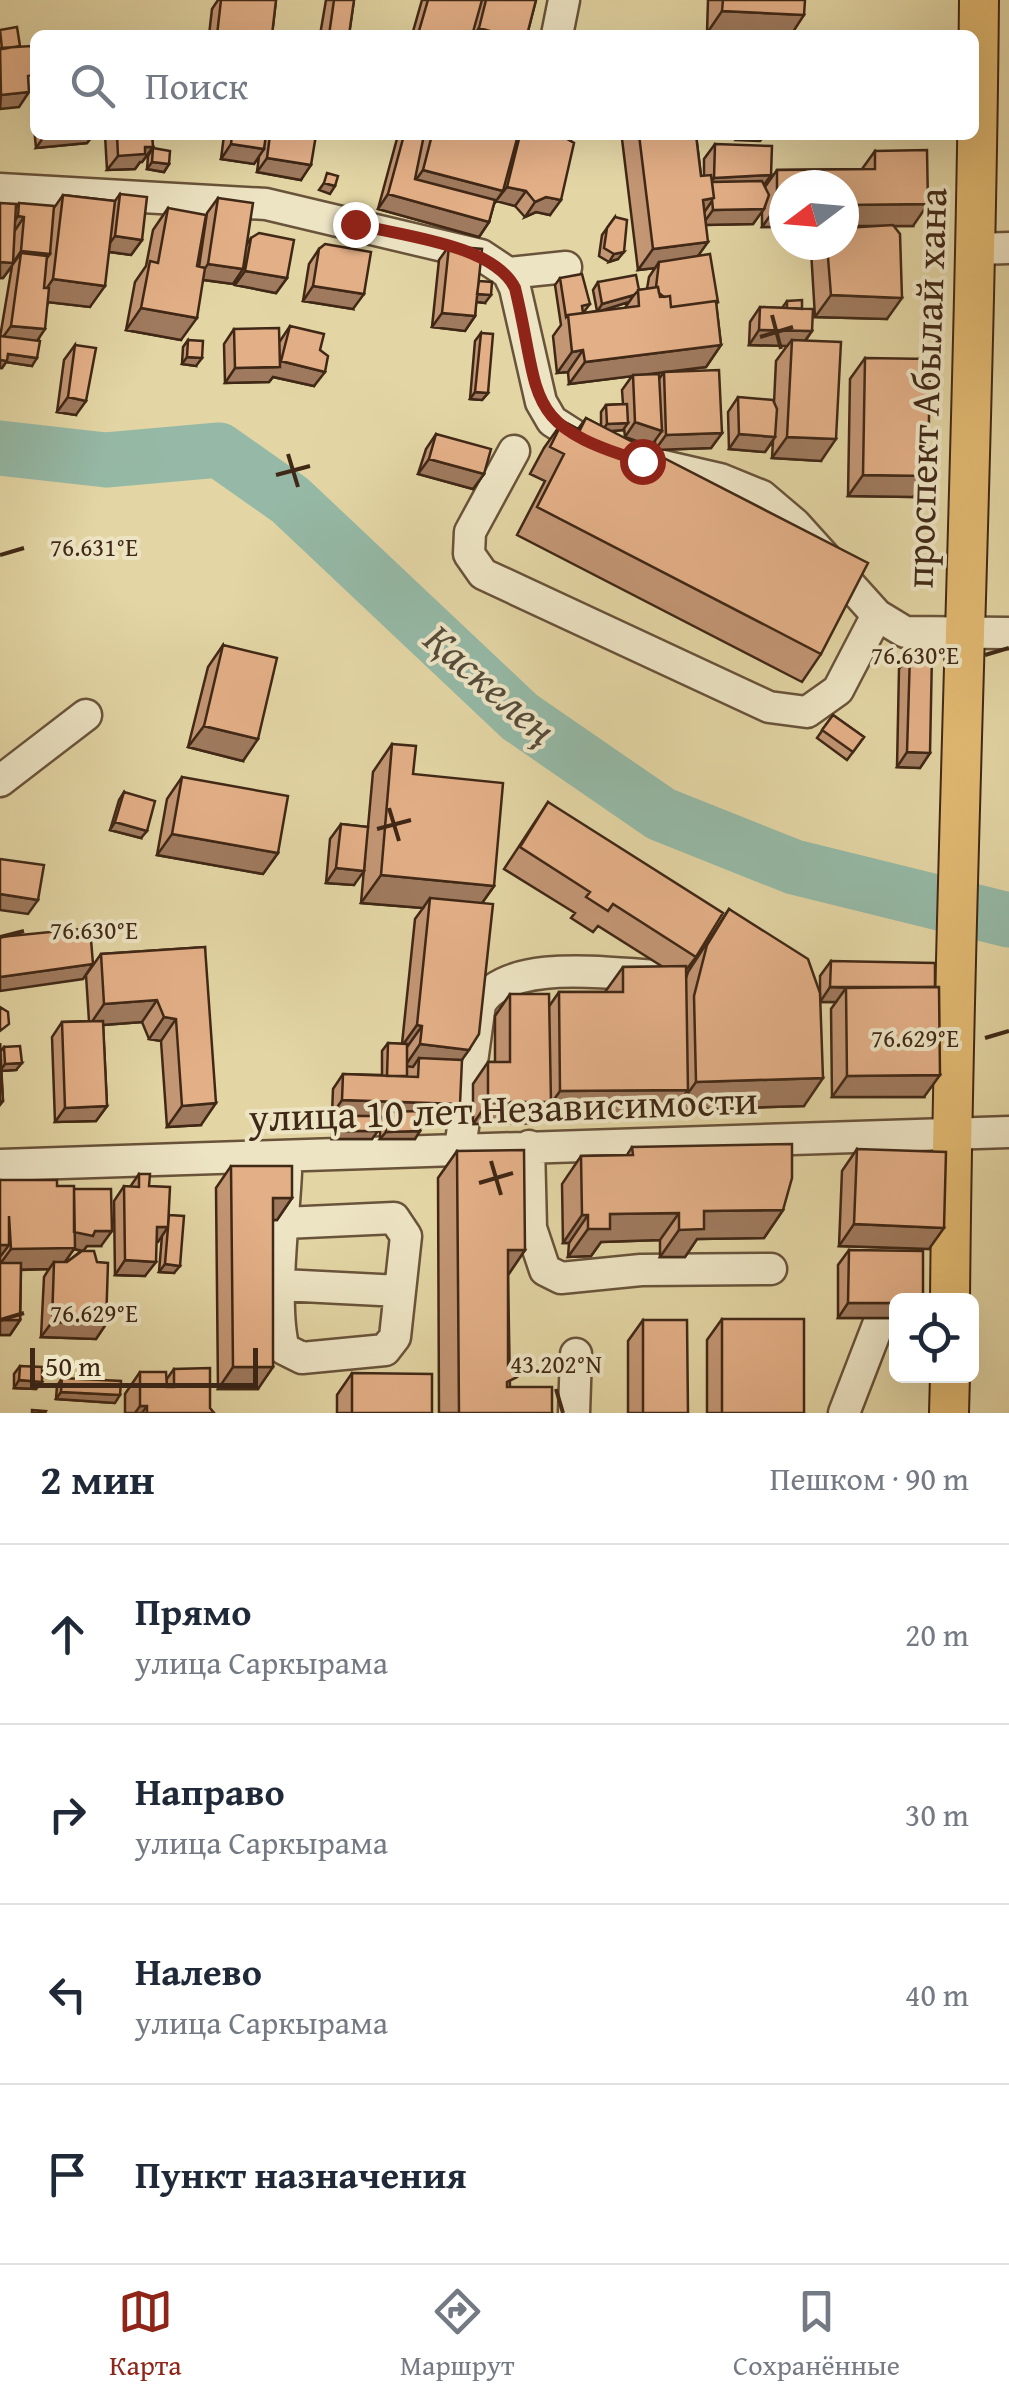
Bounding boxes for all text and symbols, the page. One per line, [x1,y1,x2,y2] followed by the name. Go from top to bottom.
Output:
[30,30,979,140] search box
[145,57,248,113] text: Поиск
[65,58,120,113] icon: search
[769,170,859,260] north arrow
[889,187,961,589] street label: проспект Абылай хана
[333,202,379,248] route end
[620,439,666,485] route start
[50,529,138,565] text: 76.631°E
[411,608,571,758] water label: Қаскелең
[871,637,959,673] text: 76.630°E
[50,912,138,948] text: 76.630°E
[871,1020,959,1056] text: 76.629°E
[246,1070,759,1146] street label: улица 10 лет Независимости
[889,1293,979,1383] map controls
[889,1293,979,1383] button: locate
[50,1295,138,1331] text: 76.629°E
[30,1343,258,1388] scale bar
[45,1345,101,1386] text: 50 m
[510,1346,602,1382] text: 43.202°N
[40,1448,155,1509] text: 2 мин
[770,1455,969,1502] text: Пешком · 90 m
[135,1583,251,1639] text: Прямо
[40,1607,95,1662] icon: ahead
[905,1611,969,1658] text: 20 m
[135,1639,388,1686] text: улица Саркырама
[135,1763,285,1819] text: Направо
[40,1787,95,1842] icon: right
[905,1791,969,1838] text: 30 m
[135,1819,388,1866] text: улица Саркырама
[135,1943,262,1999] text: Налево
[40,1967,95,2022] icon: left
[905,1971,969,2018] text: 40 m
[135,1999,388,2046] text: улица Саркырама
[135,2146,467,2202] text: Пункт назначения
[40,2147,95,2202] icon: arrive
[109,2284,182,2385] tab: Карта
[400,2284,515,2385] tab: Маршрут
[733,2284,900,2385] tab: Сохранённые

